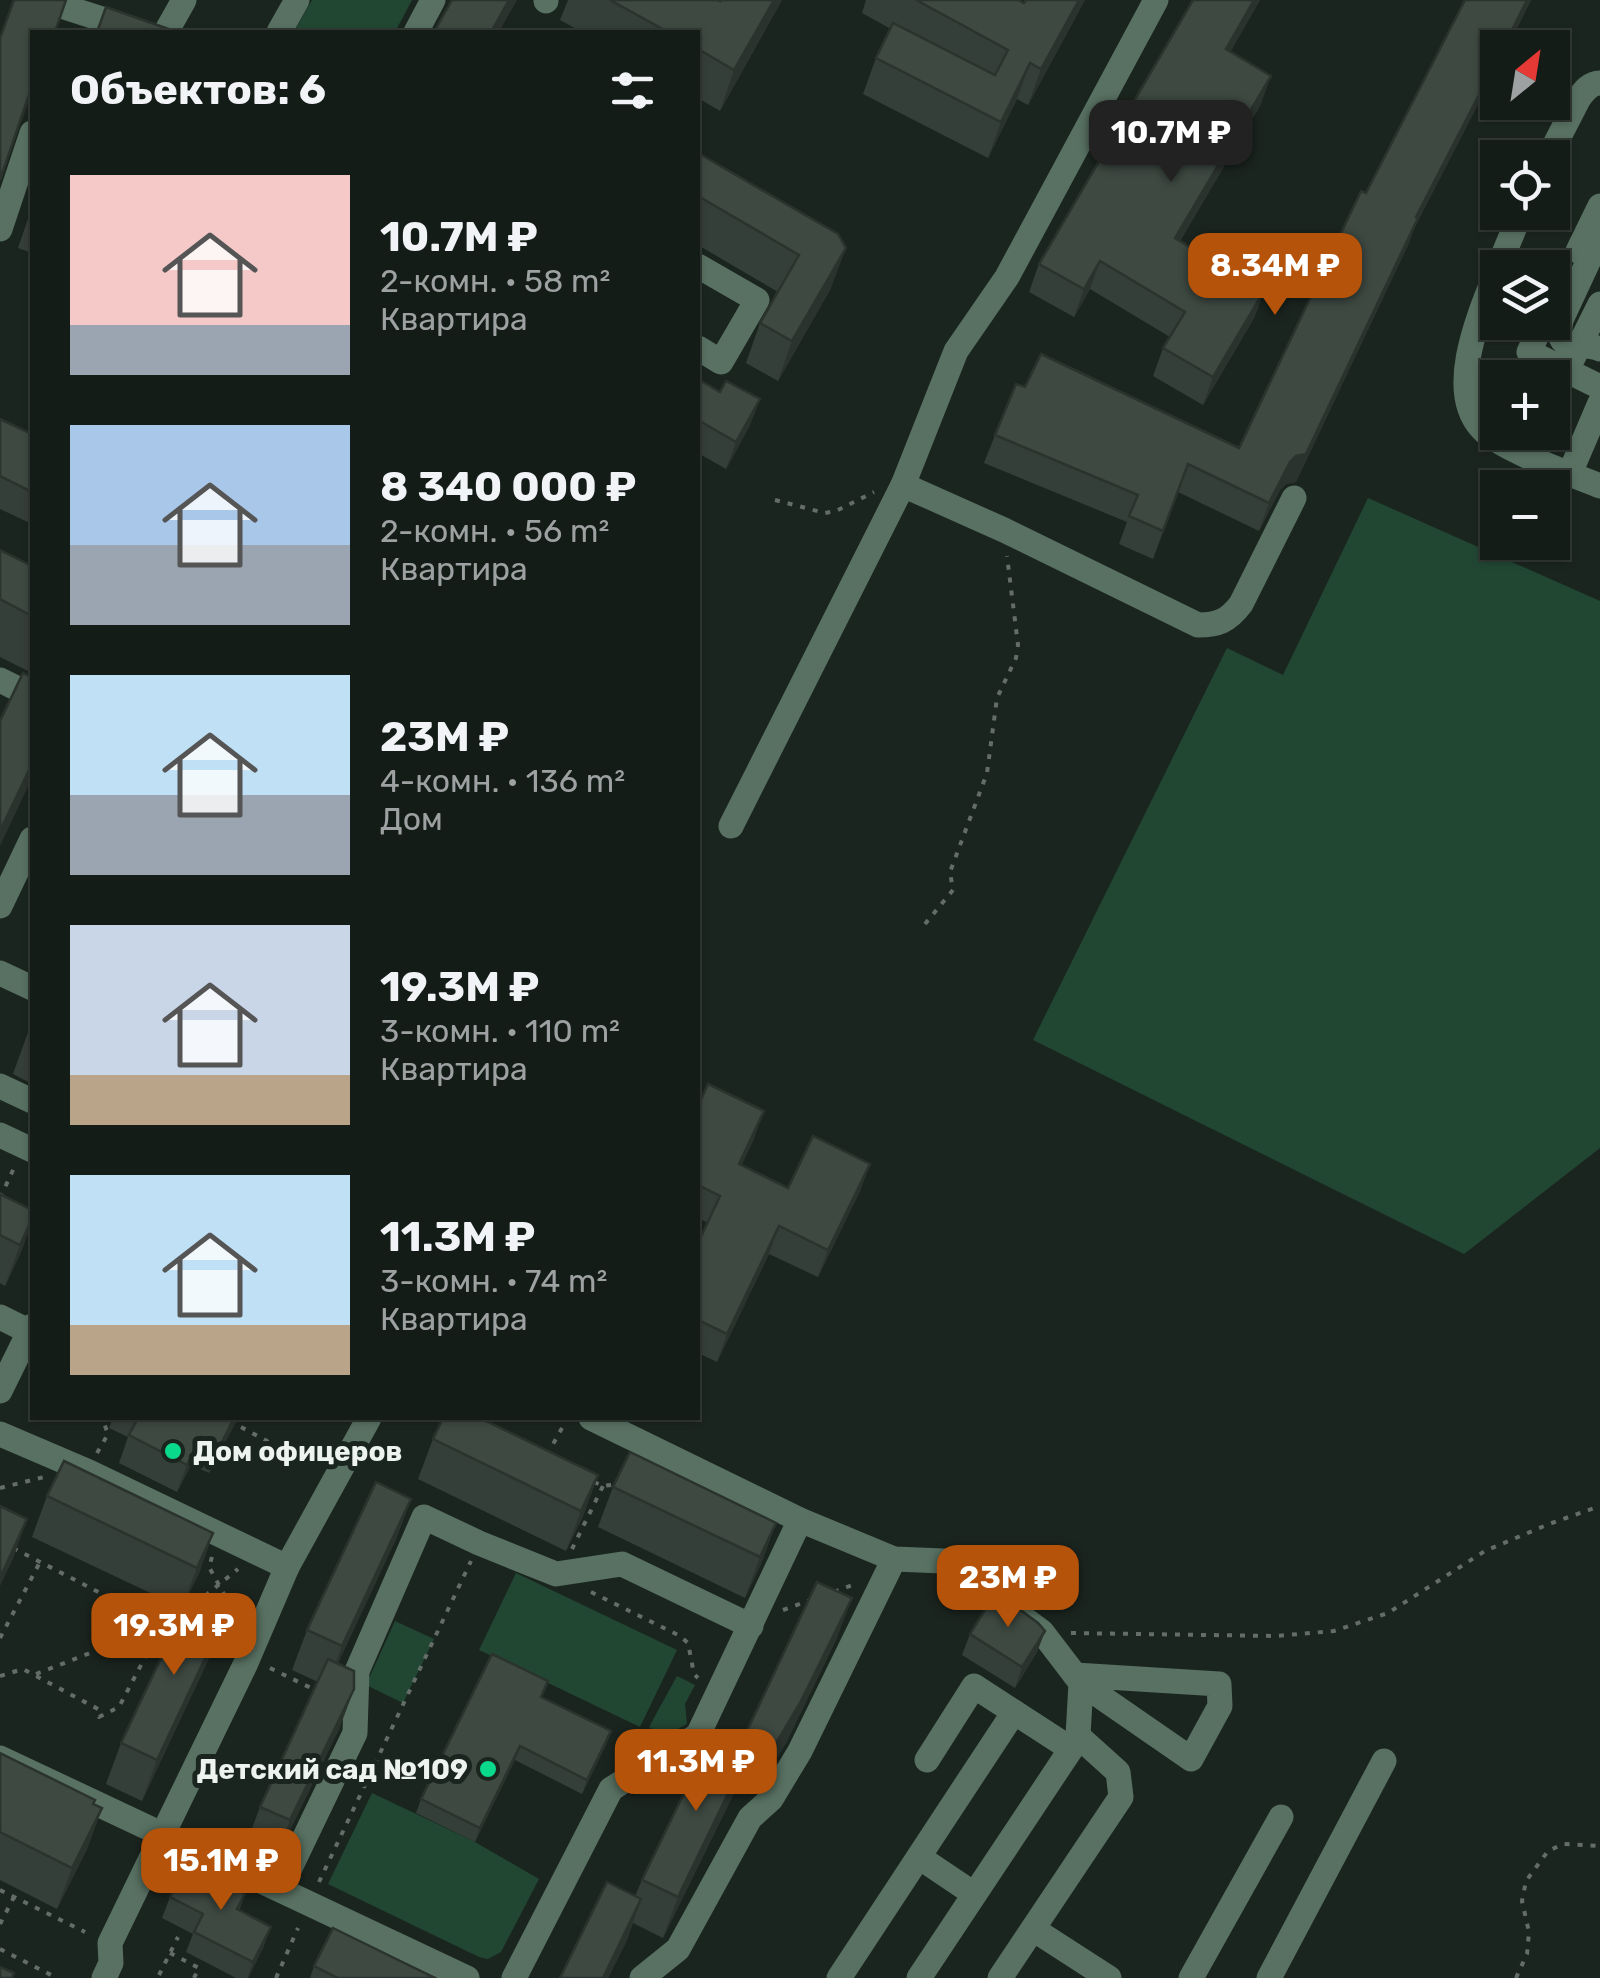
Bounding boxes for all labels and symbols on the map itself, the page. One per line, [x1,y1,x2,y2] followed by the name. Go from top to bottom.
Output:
[1480,30,1570,120] north arrow
[1079,100,1263,185] pin: 10.7M ₽
[1183,233,1367,318] pin: 8.34M ₽
[193,1435,402,1468] place label: Дом офицеров
[162,1440,184,1462] marker: Дом офицеров
[938,1545,1078,1630] pin: 23M ₽
[82,1593,266,1678] pin: 19.3M ₽
[604,1729,788,1814] pin: 11.3M ₽
[196,1753,468,1786] place label: Детский сад №109
[477,1758,499,1780] marker: Детский сад №109
[129,1828,313,1913] pin: 15.1M ₽

